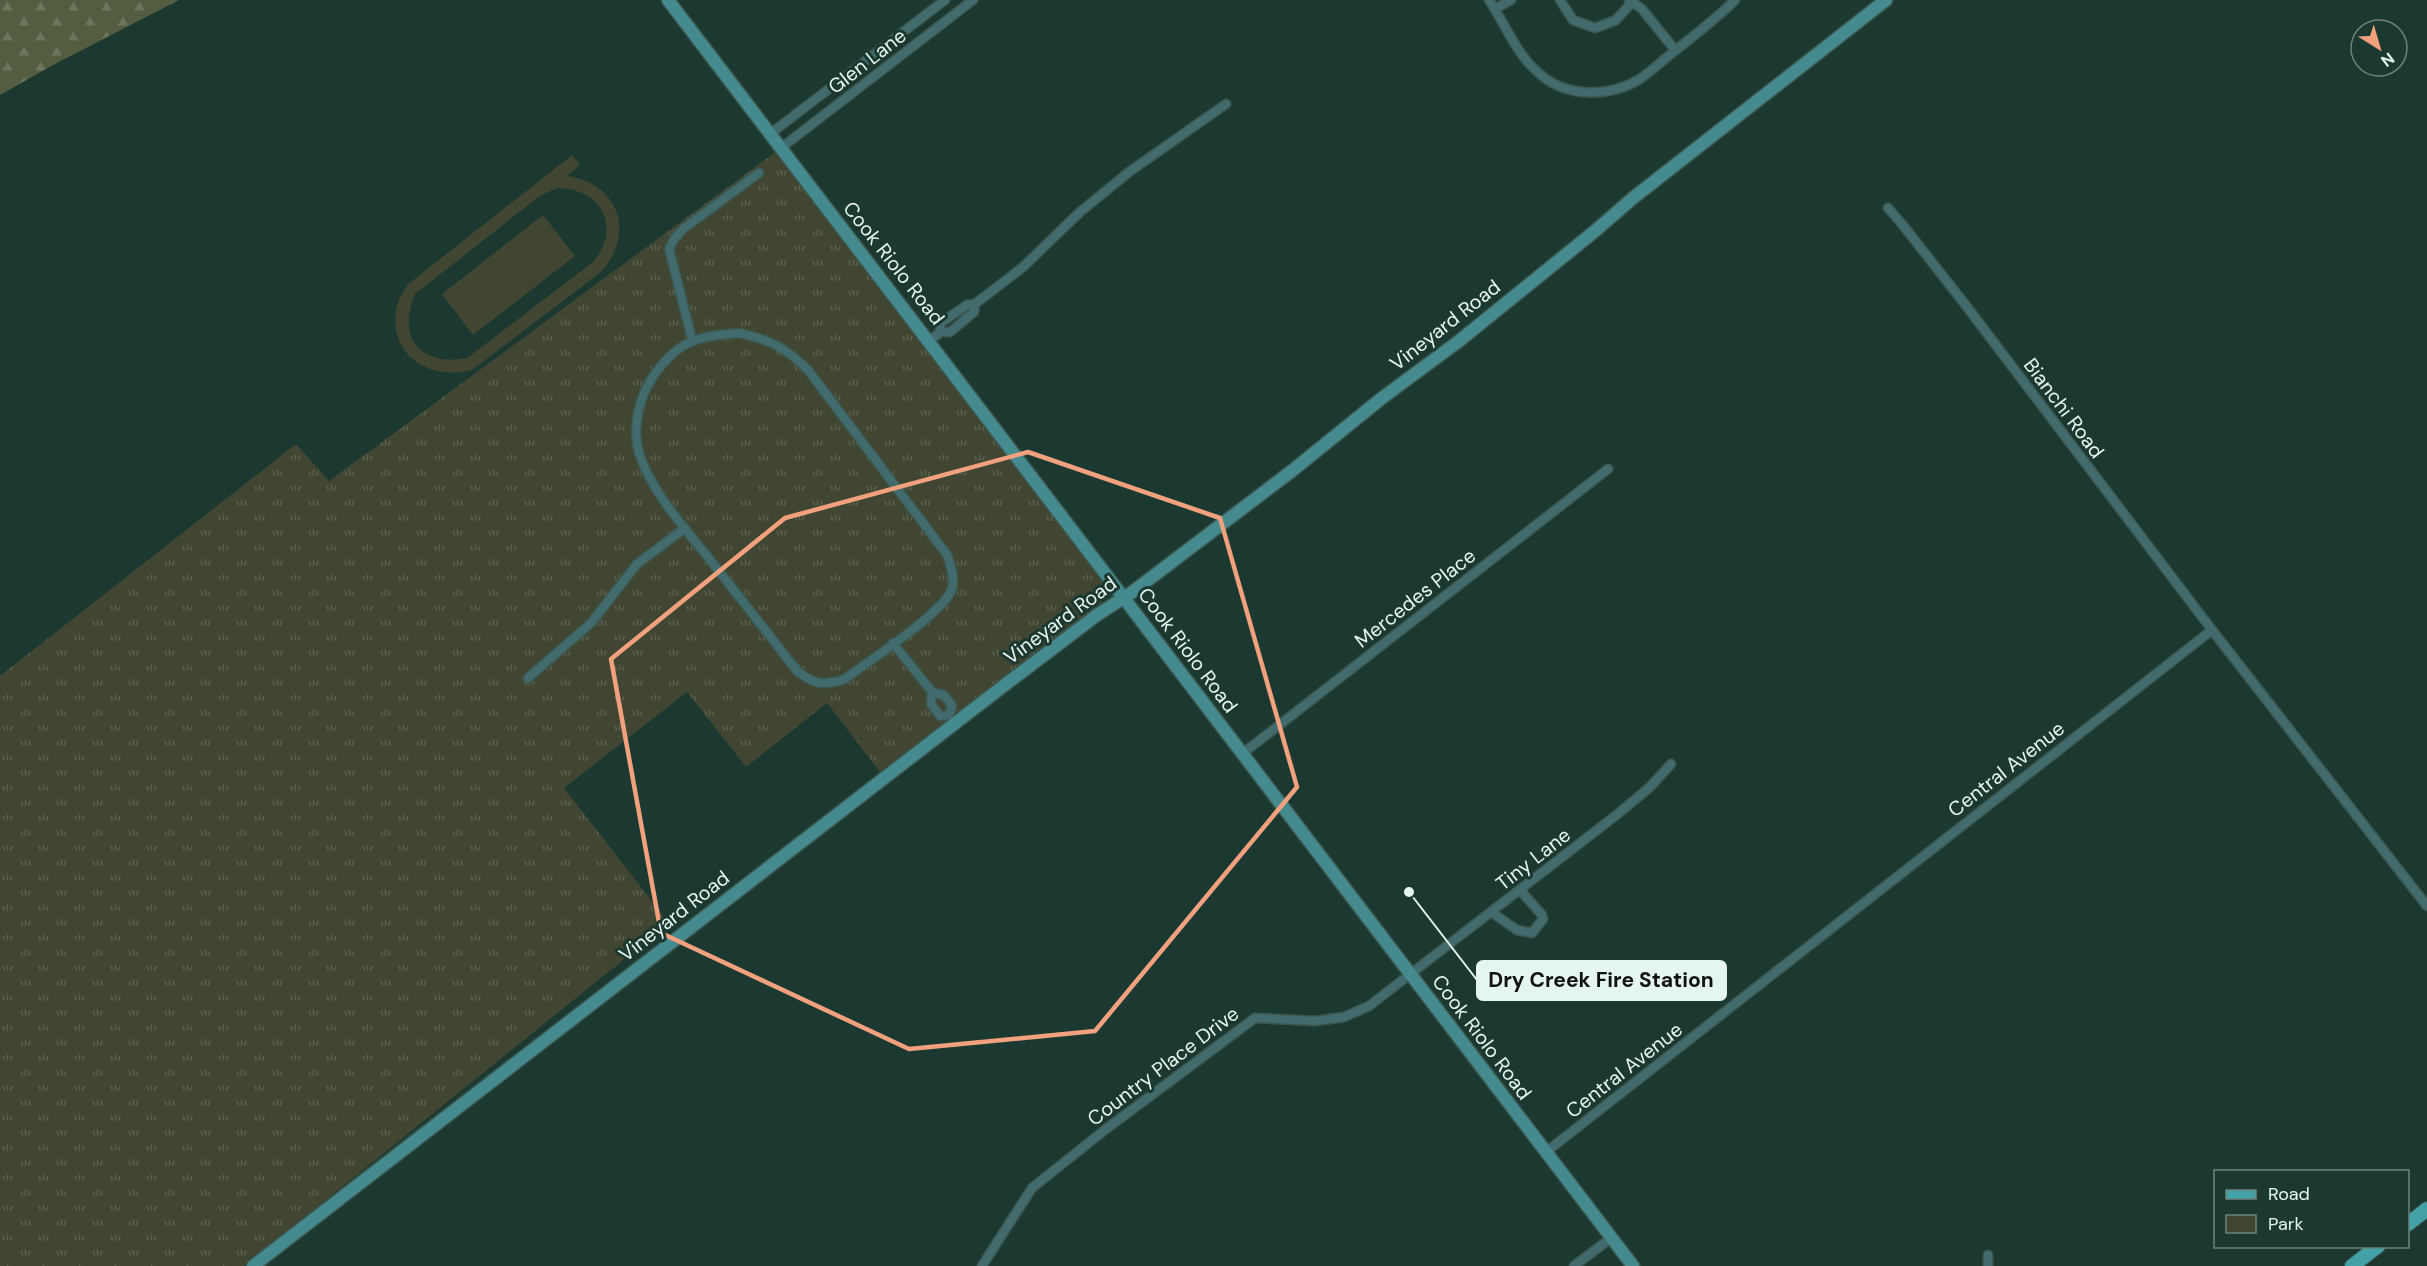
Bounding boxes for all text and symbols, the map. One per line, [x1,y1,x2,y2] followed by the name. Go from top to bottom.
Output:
[2349,18,2409,78] north arrow
[823,22,911,100] street label: Glen Lane
[2377,48,2399,71] text: N
[838,196,950,330] street label: Cook Riolo Road
[1384,274,1506,376] street label: Vineyard Road
[2018,353,2110,463] street label: Bianchi Road
[1349,543,1481,653] street label: Mercedes Place
[998,570,1122,670] street label: Vineyard Road
[1132,582,1244,718] street label: Cook Riolo Road
[1942,715,2070,823] street label: Central Avenue
[1490,822,1576,896] street label: Tiny Lane
[613,865,735,967] street label: Vineyard Road
[1477,961,1726,1000] callout: Dry Creek Fire Station
[1488,966,1714,994] text: Dry Creek Fire Station
[1426,969,1538,1105] street label: Cook Riolo Road
[1082,1000,1244,1132] street label: Country Place Drive
[1560,1016,1688,1124] street label: Central Avenue
[2214,1170,2409,1248] legend
[2268,1182,2310,1206] text: Road
[2268,1212,2304,1236] text: Park

